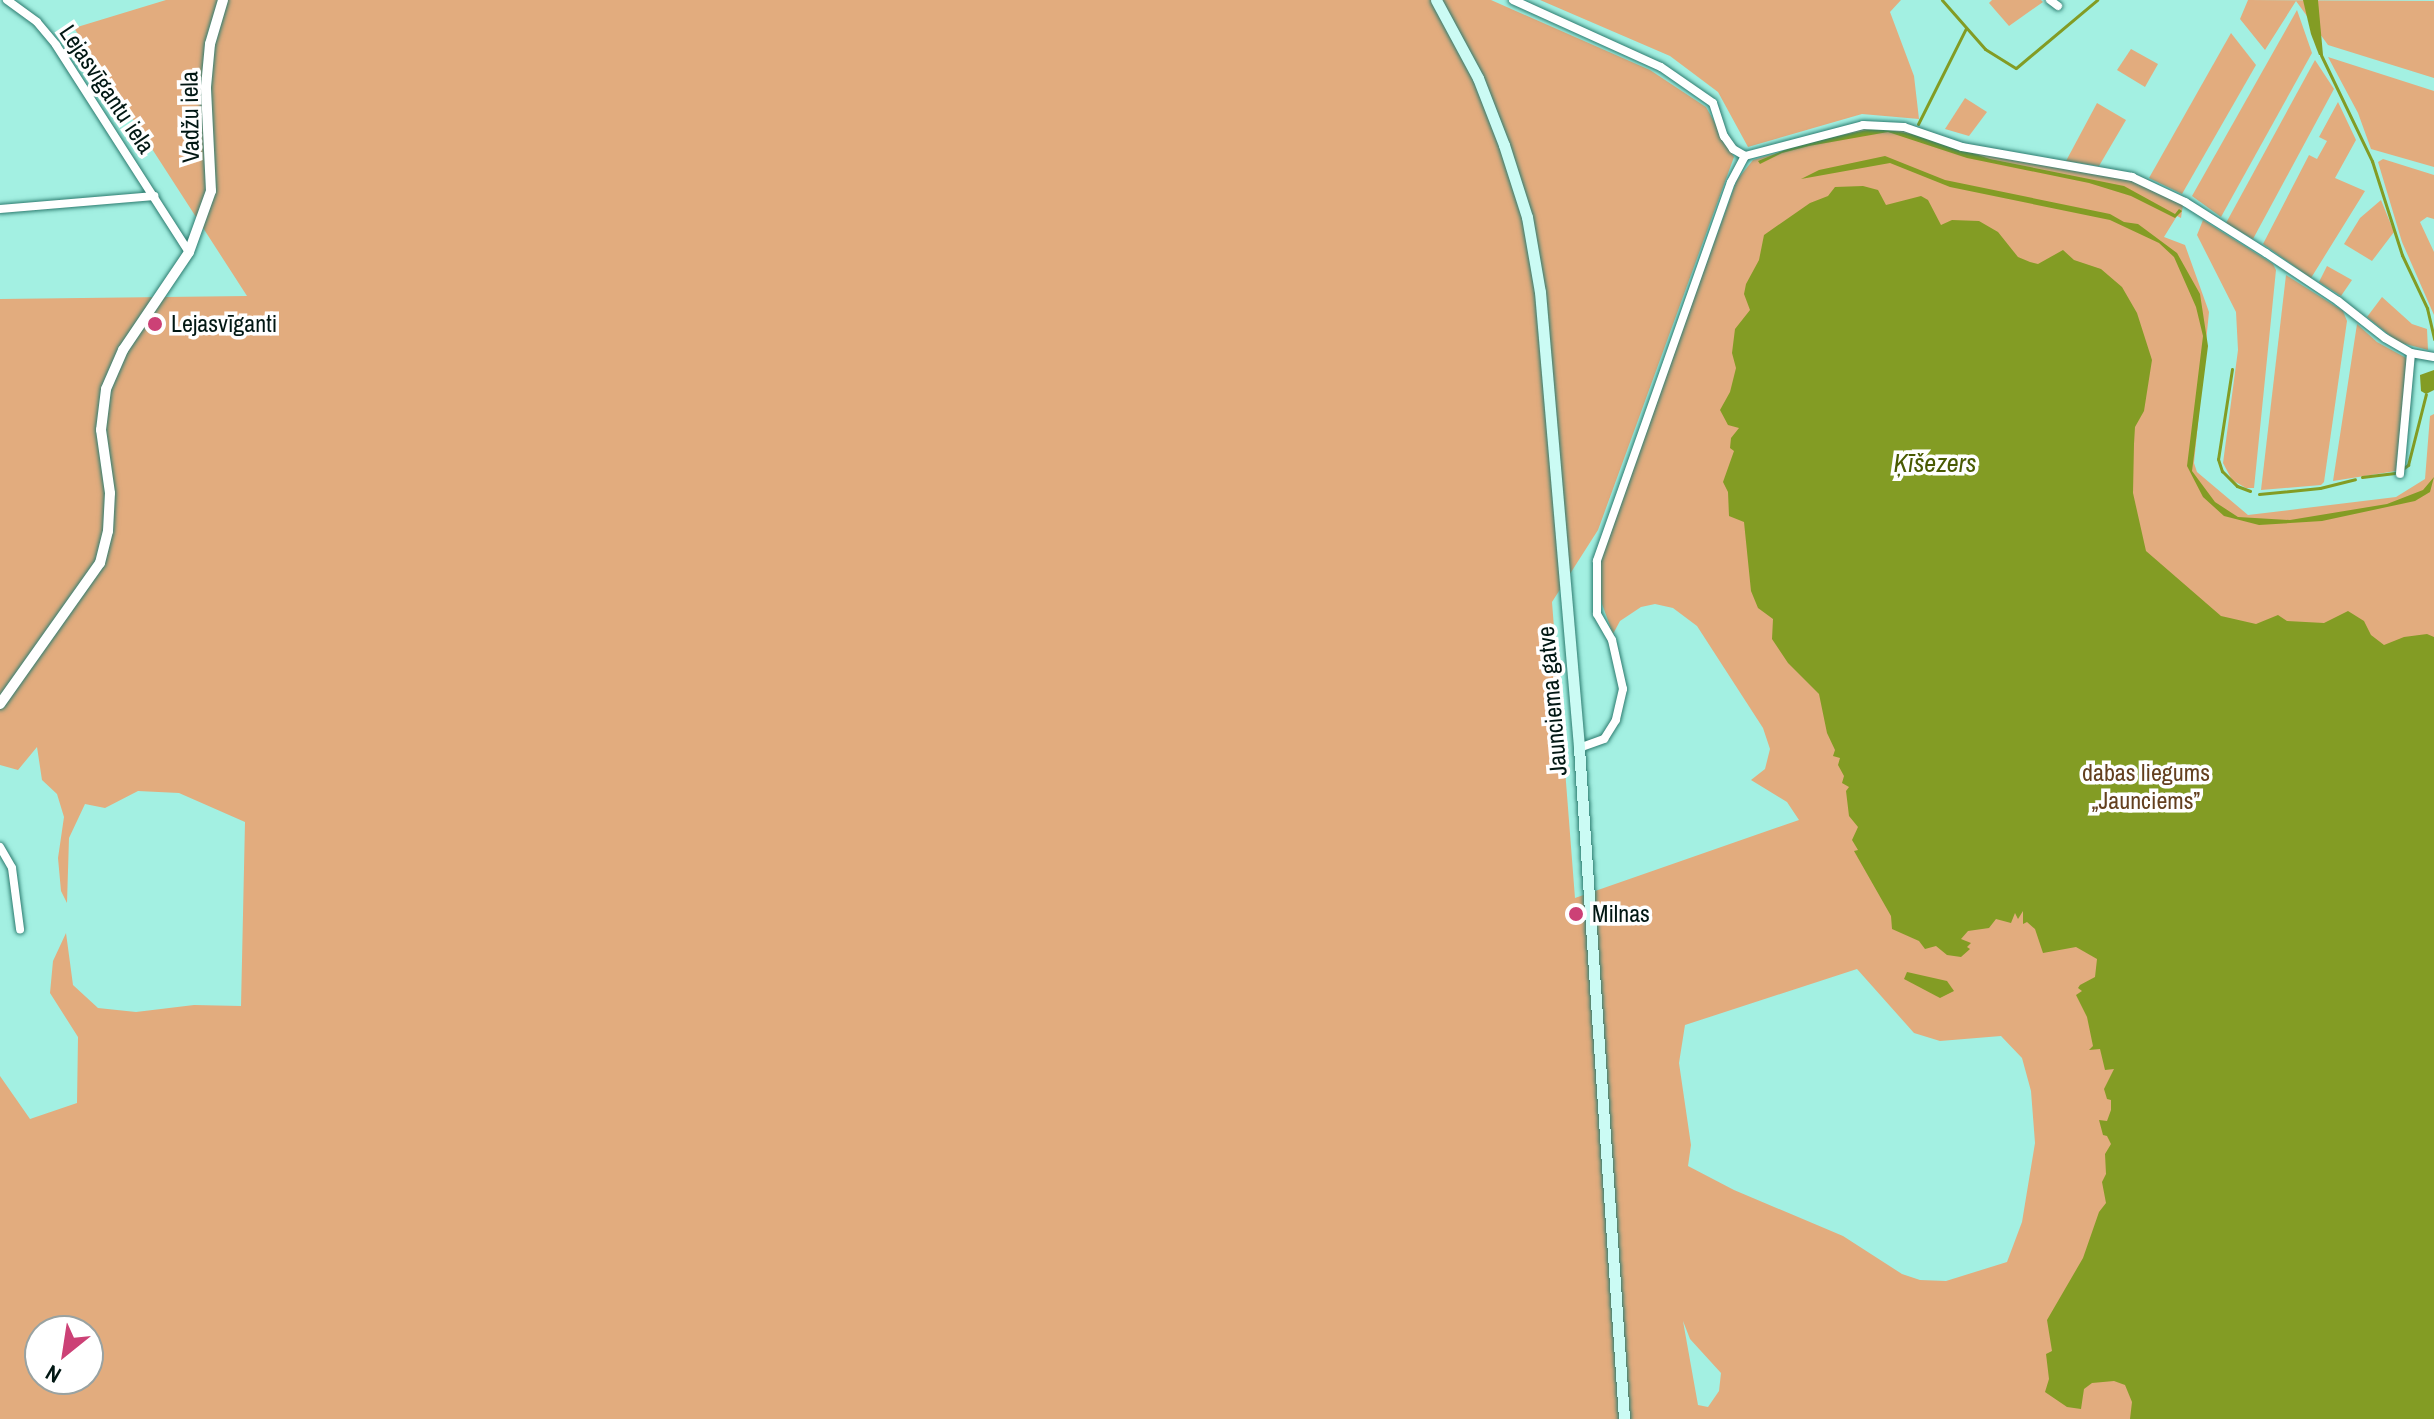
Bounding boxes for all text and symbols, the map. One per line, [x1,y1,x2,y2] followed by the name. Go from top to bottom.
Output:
[53,19,161,159] street label: Lejasvīgantu iela
[175,71,205,163] street label: Vadžu iela
[171,310,277,338] place label: Lejasvīganti
[146,315,164,333] marker: Lejasvīganti
[1894,447,1976,479] water label: Ķīšezers
[1531,625,1573,777] street label: Jaunciema gatve
[2082,759,2210,815] park label: dabas liegums „Jaunciems”
[1592,900,1650,928] place label: Milnas
[1567,905,1585,923] marker: Milnas
[24,1315,104,1395] north arrow
[40,1358,66,1390] text: N

